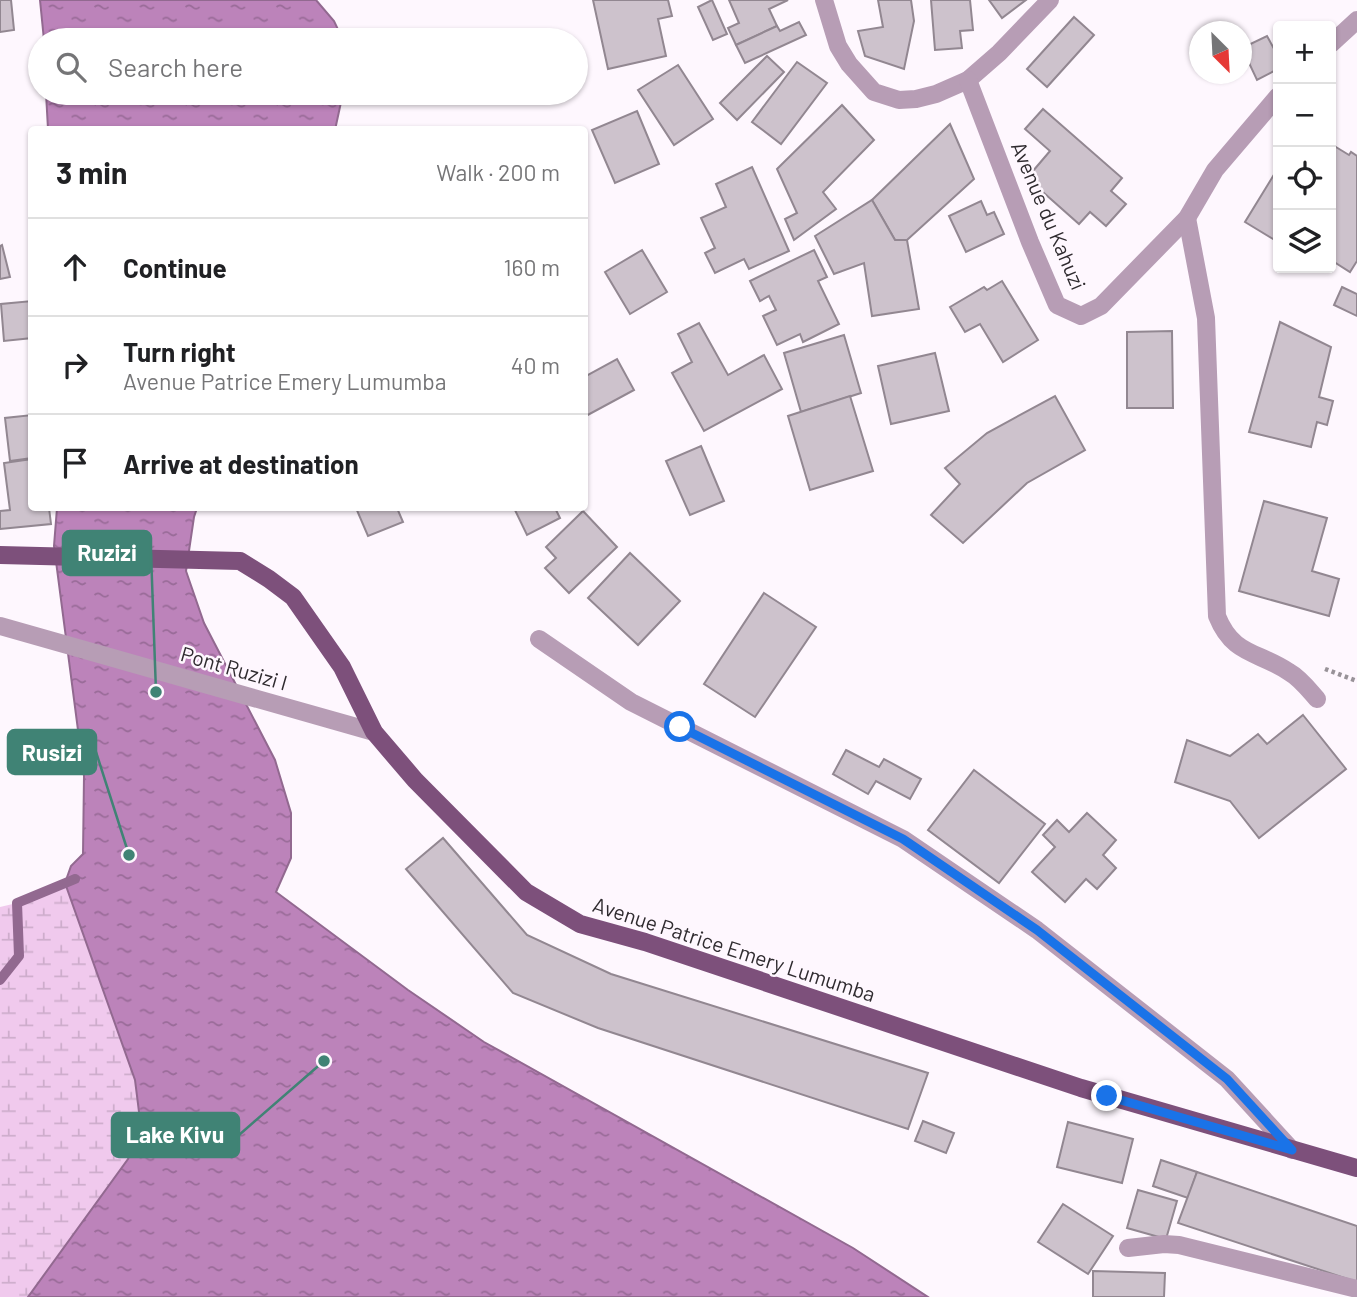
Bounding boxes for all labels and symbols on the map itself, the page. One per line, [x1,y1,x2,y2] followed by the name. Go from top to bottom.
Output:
[1189,21,1252,84] north arrow
[1007,137,1092,293] street label: Avenue du Kahuzi
[63,531,151,575] callout: Ruzizi
[77,538,137,566] text: Ruzizi
[178,640,291,695] street label: Pont Ruzizi I
[664,711,695,742] route start
[8,730,96,774] callout: Rusizi
[22,738,82,766] text: Rusizi
[590,891,879,1006] street label: Avenue Patrice Emery Lumumba
[1091,1080,1122,1111] route end
[112,1113,239,1157] callout: Lake Kivu
[126,1120,224,1148] text: Lake Kivu

